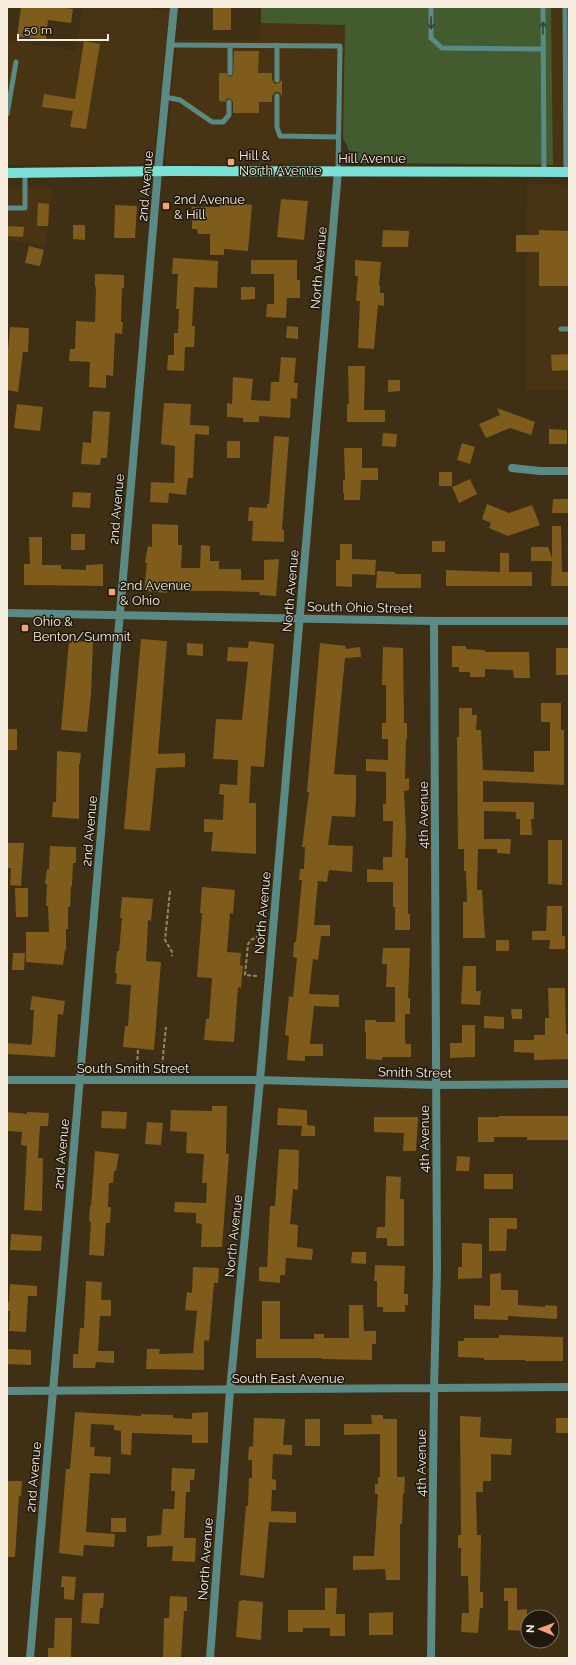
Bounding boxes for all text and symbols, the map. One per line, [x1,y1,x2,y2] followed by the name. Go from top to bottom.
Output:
[18,16,108,42] scale bar
[427,16,435,29] one-way arrow
[539,22,547,35] one-way arrow
[24,23,52,37] text: 50 m
[239,148,322,178] place label: Hill & North Avenue
[135,150,156,222] street label: 2nd Avenue
[338,151,406,166] street label: Hill Avenue
[226,157,236,167] marker: Hill & North Avenue
[174,192,245,222] place label: 2nd Avenue & Hill
[161,201,171,211] marker: 2nd Avenue & Hill
[307,226,330,310] street label: North Avenue
[106,473,127,545] street label: 2nd Avenue
[279,549,302,633] street label: North Avenue
[120,578,191,608] place label: 2nd Avenue & Ohio
[107,587,117,597] marker: 2nd Avenue & Ohio
[307,599,414,616] street label: South Ohio Street
[33,614,132,644] place label: Ohio & Benton/Summit
[20,623,30,633] marker: Ohio & Benton/Summit
[416,781,431,849] street label: 4th Avenue
[79,795,100,867] street label: 2nd Avenue
[251,871,274,955] street label: North Avenue
[77,1061,190,1076] street label: South Smith Street
[378,1064,453,1081] street label: Smith Street
[417,1105,432,1173] street label: 4th Avenue
[51,1118,72,1190] street label: 2nd Avenue
[222,1194,245,1278] street label: North Avenue
[232,1371,345,1386] street label: South East Avenue
[414,1429,429,1497] street label: 4th Avenue
[23,1441,44,1513] street label: 2nd Avenue
[195,1517,216,1601] street label: North Avenue
[520,1609,560,1649] north arrow
[524,1625,537,1633] text: N

